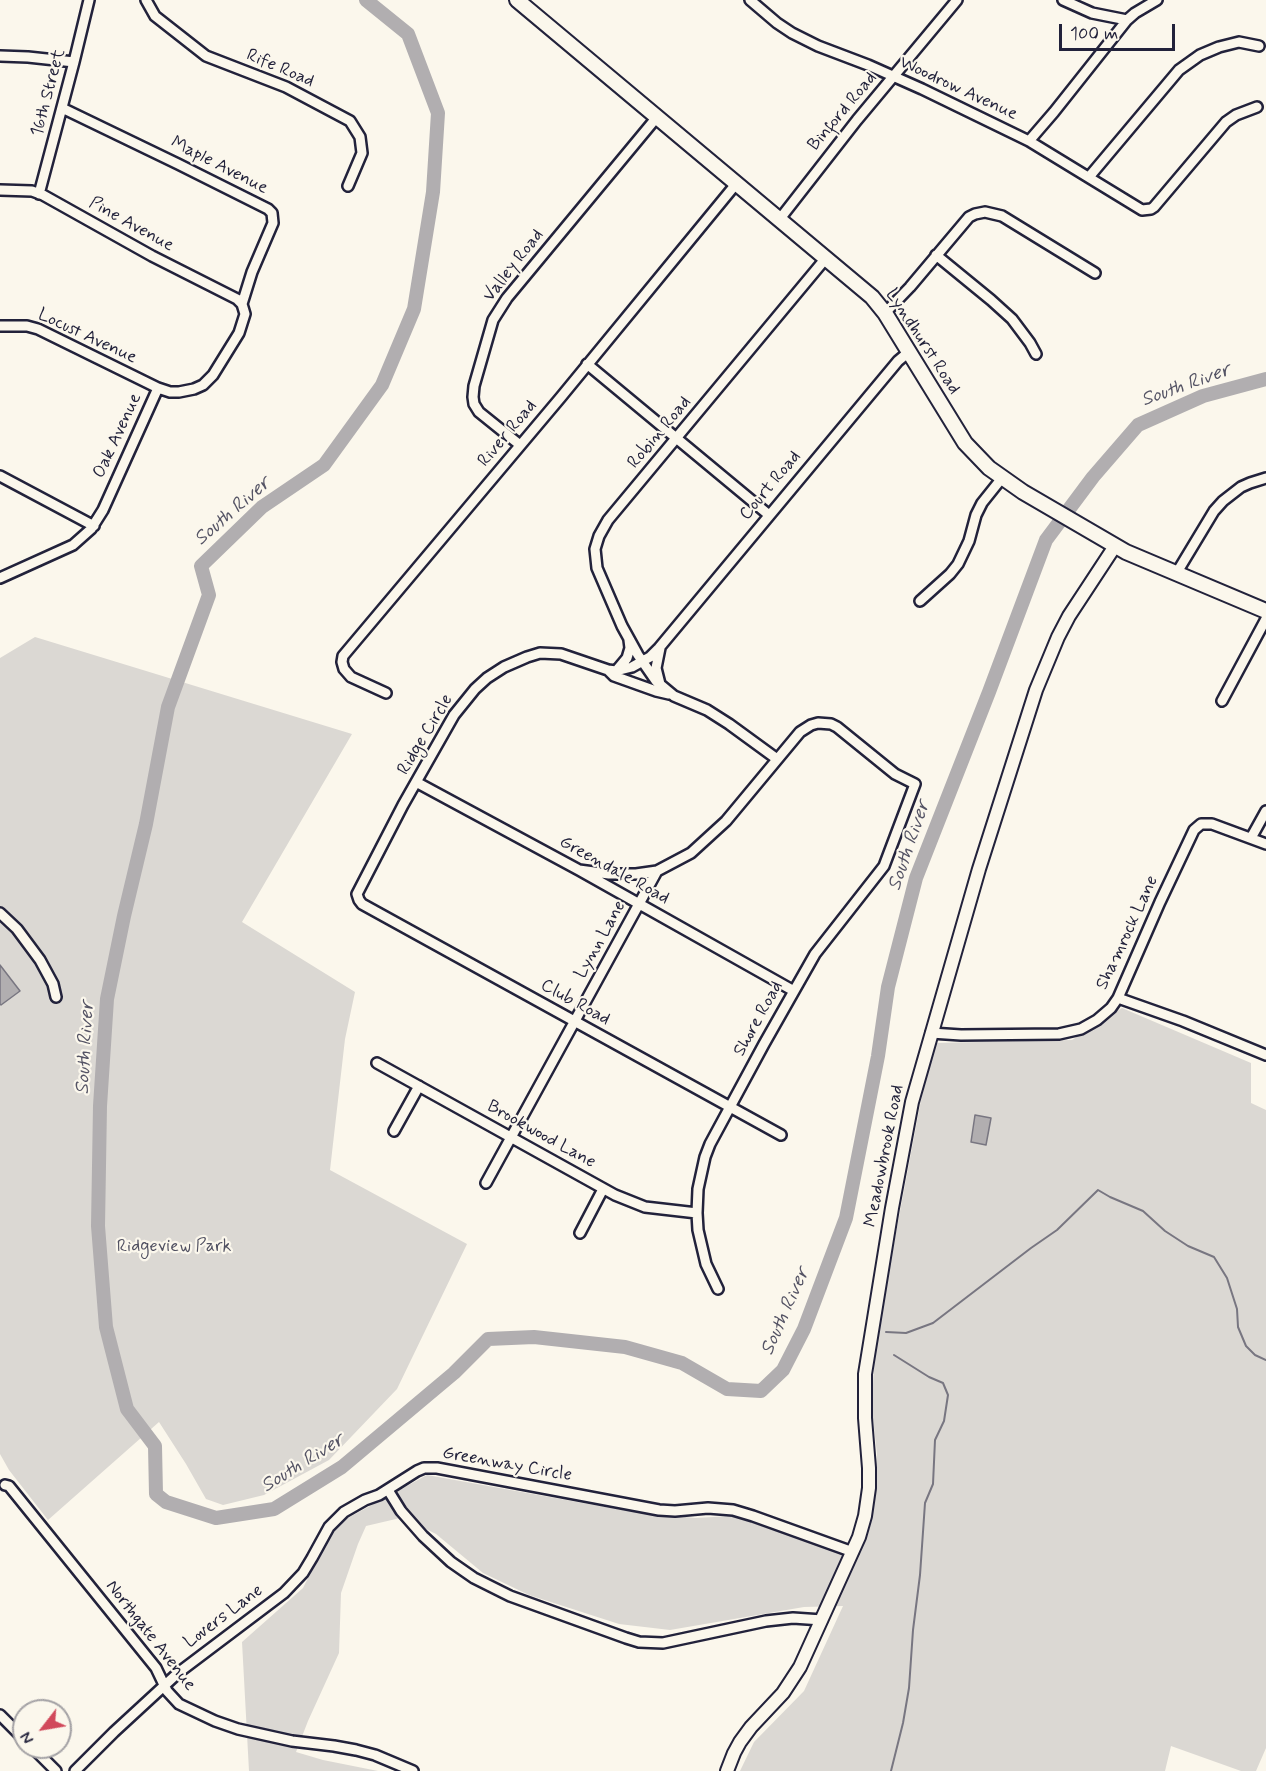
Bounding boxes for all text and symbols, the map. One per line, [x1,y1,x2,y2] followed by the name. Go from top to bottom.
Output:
[1062,12,1178,50] scale bar
[1070,22,1118,46] text: 100 m
[243,45,317,93] street label: Rife Road
[27,47,71,139] street label: 16th Street
[895,52,1021,126] street label: Woodrow Avenue
[804,68,882,156] street label: Binford Road
[167,132,271,200] street label: Maple Avenue
[85,193,177,257] street label: Pine Avenue
[479,225,549,307] street label: Valley Road
[880,285,964,399] street label: Lyndhurst Road
[34,305,140,369] street label: Locust Avenue
[1138,359,1234,413] water label: South River
[89,390,147,482] street label: Oak Avenue
[624,393,696,473] street label: Robin Road
[474,396,542,472] street label: River Road
[736,447,806,525] street label: Court Road
[190,472,276,552] water label: South River
[393,691,459,779] street label: Ridge Circle
[883,798,937,894] water label: South River
[555,832,673,910] street label: Greendale Road
[1092,873,1164,993] street label: Shamrock Lane
[571,897,631,983] street label: Lynn Lane
[536,975,614,1031] street label: Club Road
[730,978,788,1060] street label: Shore Road
[72,1001,100,1095] water label: South River
[861,1083,909,1229] street label: Meadowbrook Road
[483,1096,599,1174] street label: Brookwood Lane
[117,1236,231,1258] park label: Ridgeview Park
[756,1265,816,1359] water label: South River
[257,1429,349,1499] water label: South River
[441,1443,573,1487] street label: Greenway Circle
[100,1576,200,1696] street label: Northgate Avenue
[180,1580,268,1654] street label: Lovers Lane
[12,1699,72,1759] north arrow
[16,1728,40,1747] text: N

